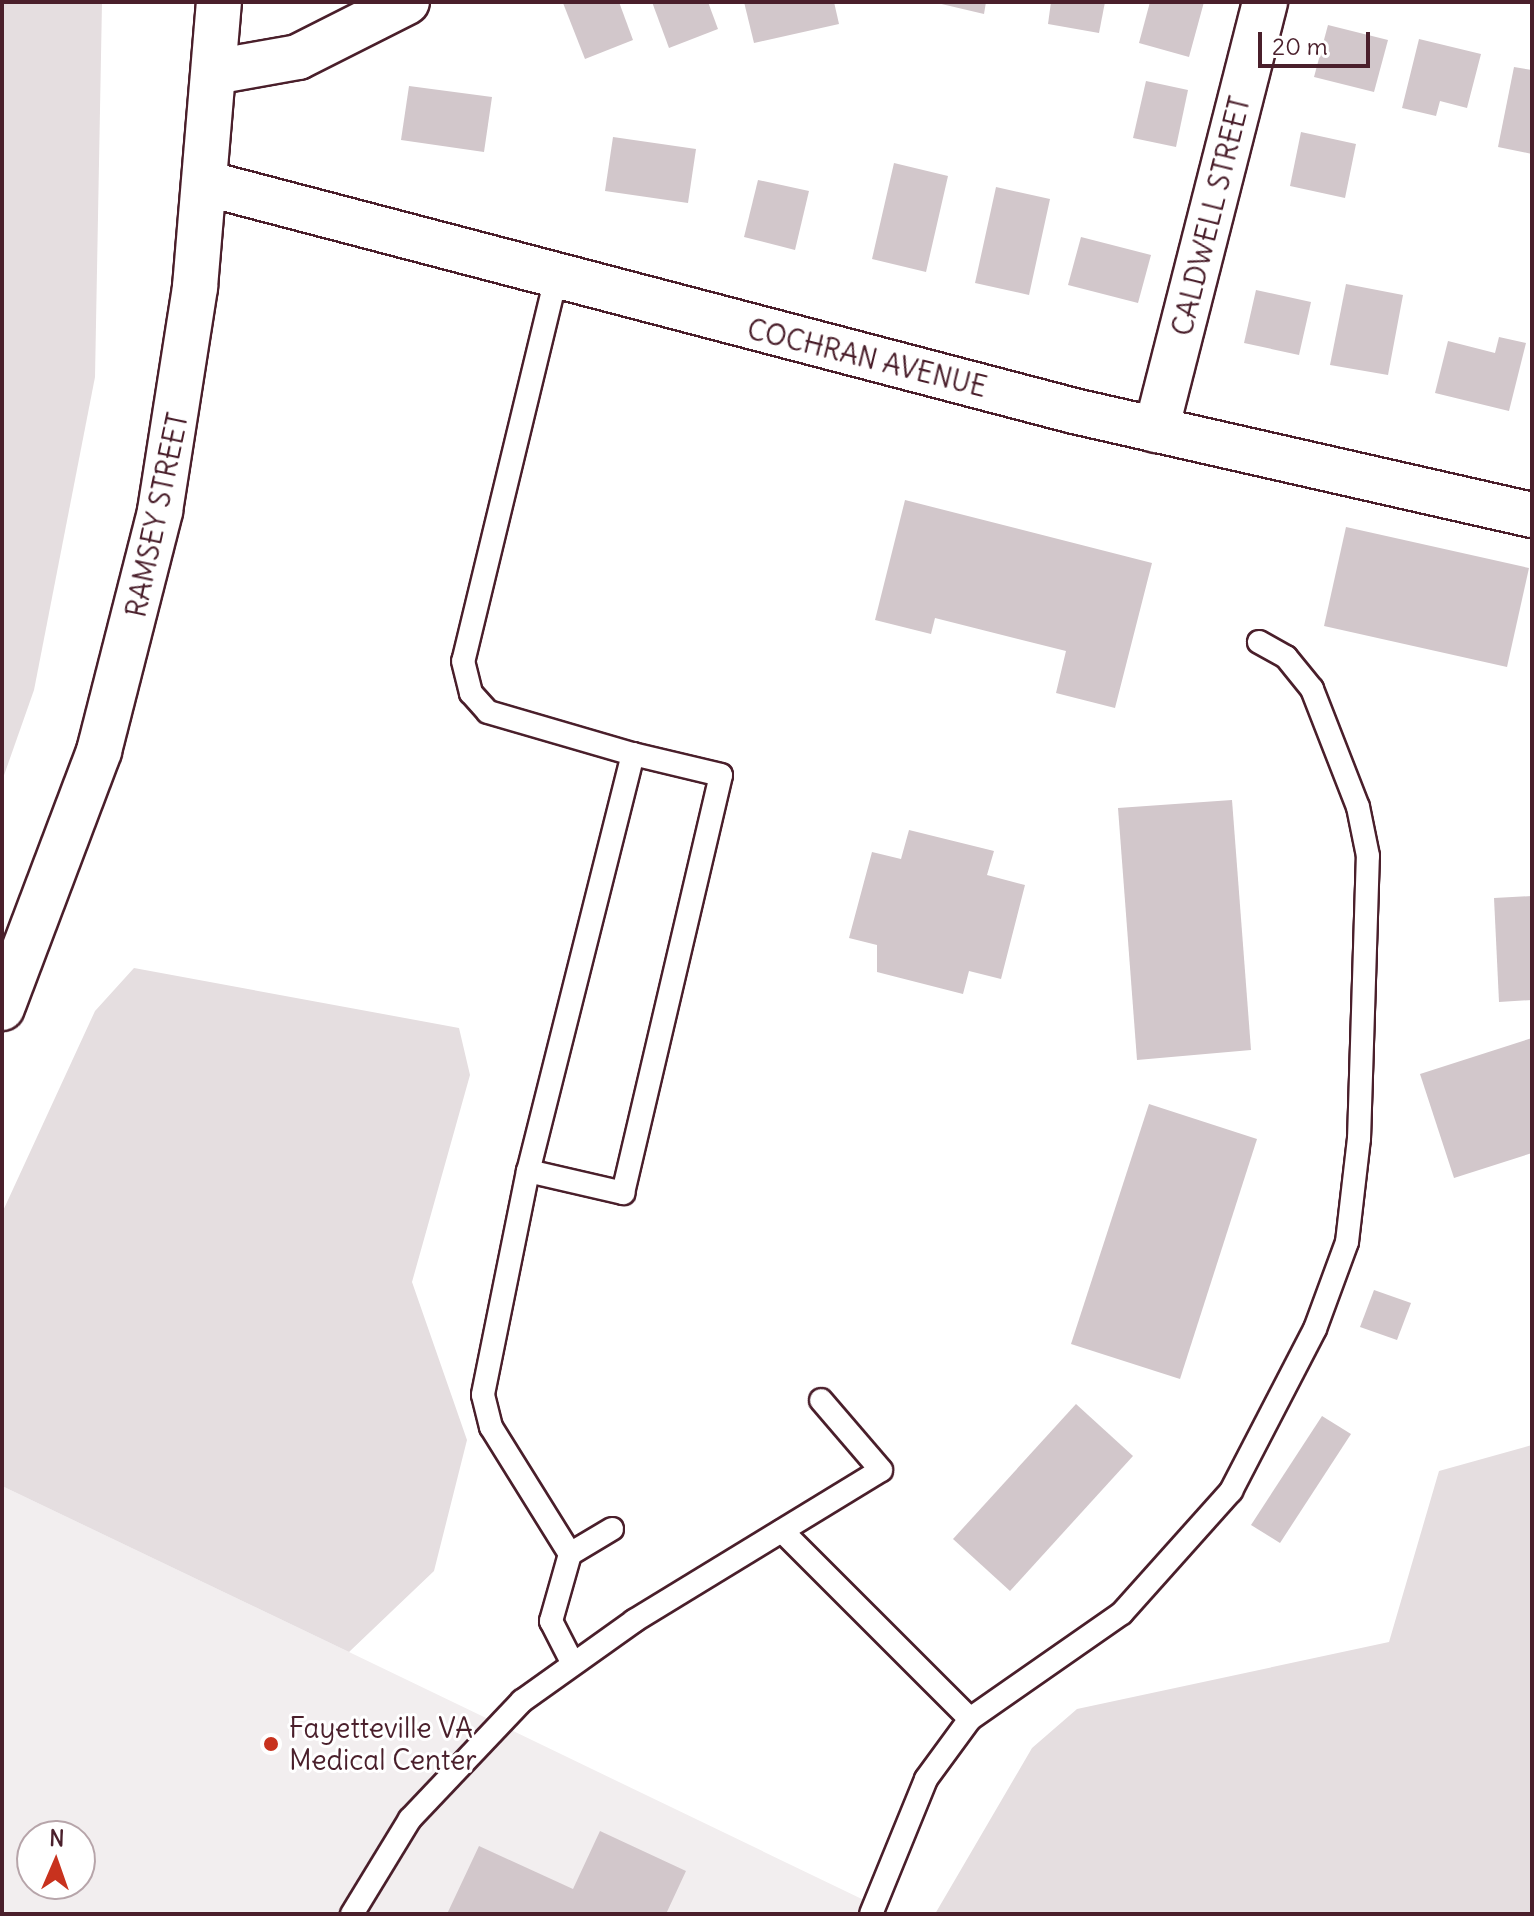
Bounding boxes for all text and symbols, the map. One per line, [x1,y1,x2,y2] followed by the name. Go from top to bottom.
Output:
[1262,16,1374,66] scale bar
[1272,31,1328,61] text: 20 m
[1165,93,1257,339] street label: CALDWELL STREET
[744,312,990,404] street label: COCHRAN AVENUE
[119,410,195,620] street label: RAMSEY STREET
[289,1711,477,1777] place label: Fayetteville VA Medical Center
[260,1733,282,1755] marker: Fayetteville VA Medical Center
[16,1820,96,1900] north arrow
[49,1824,65,1852] text: N

